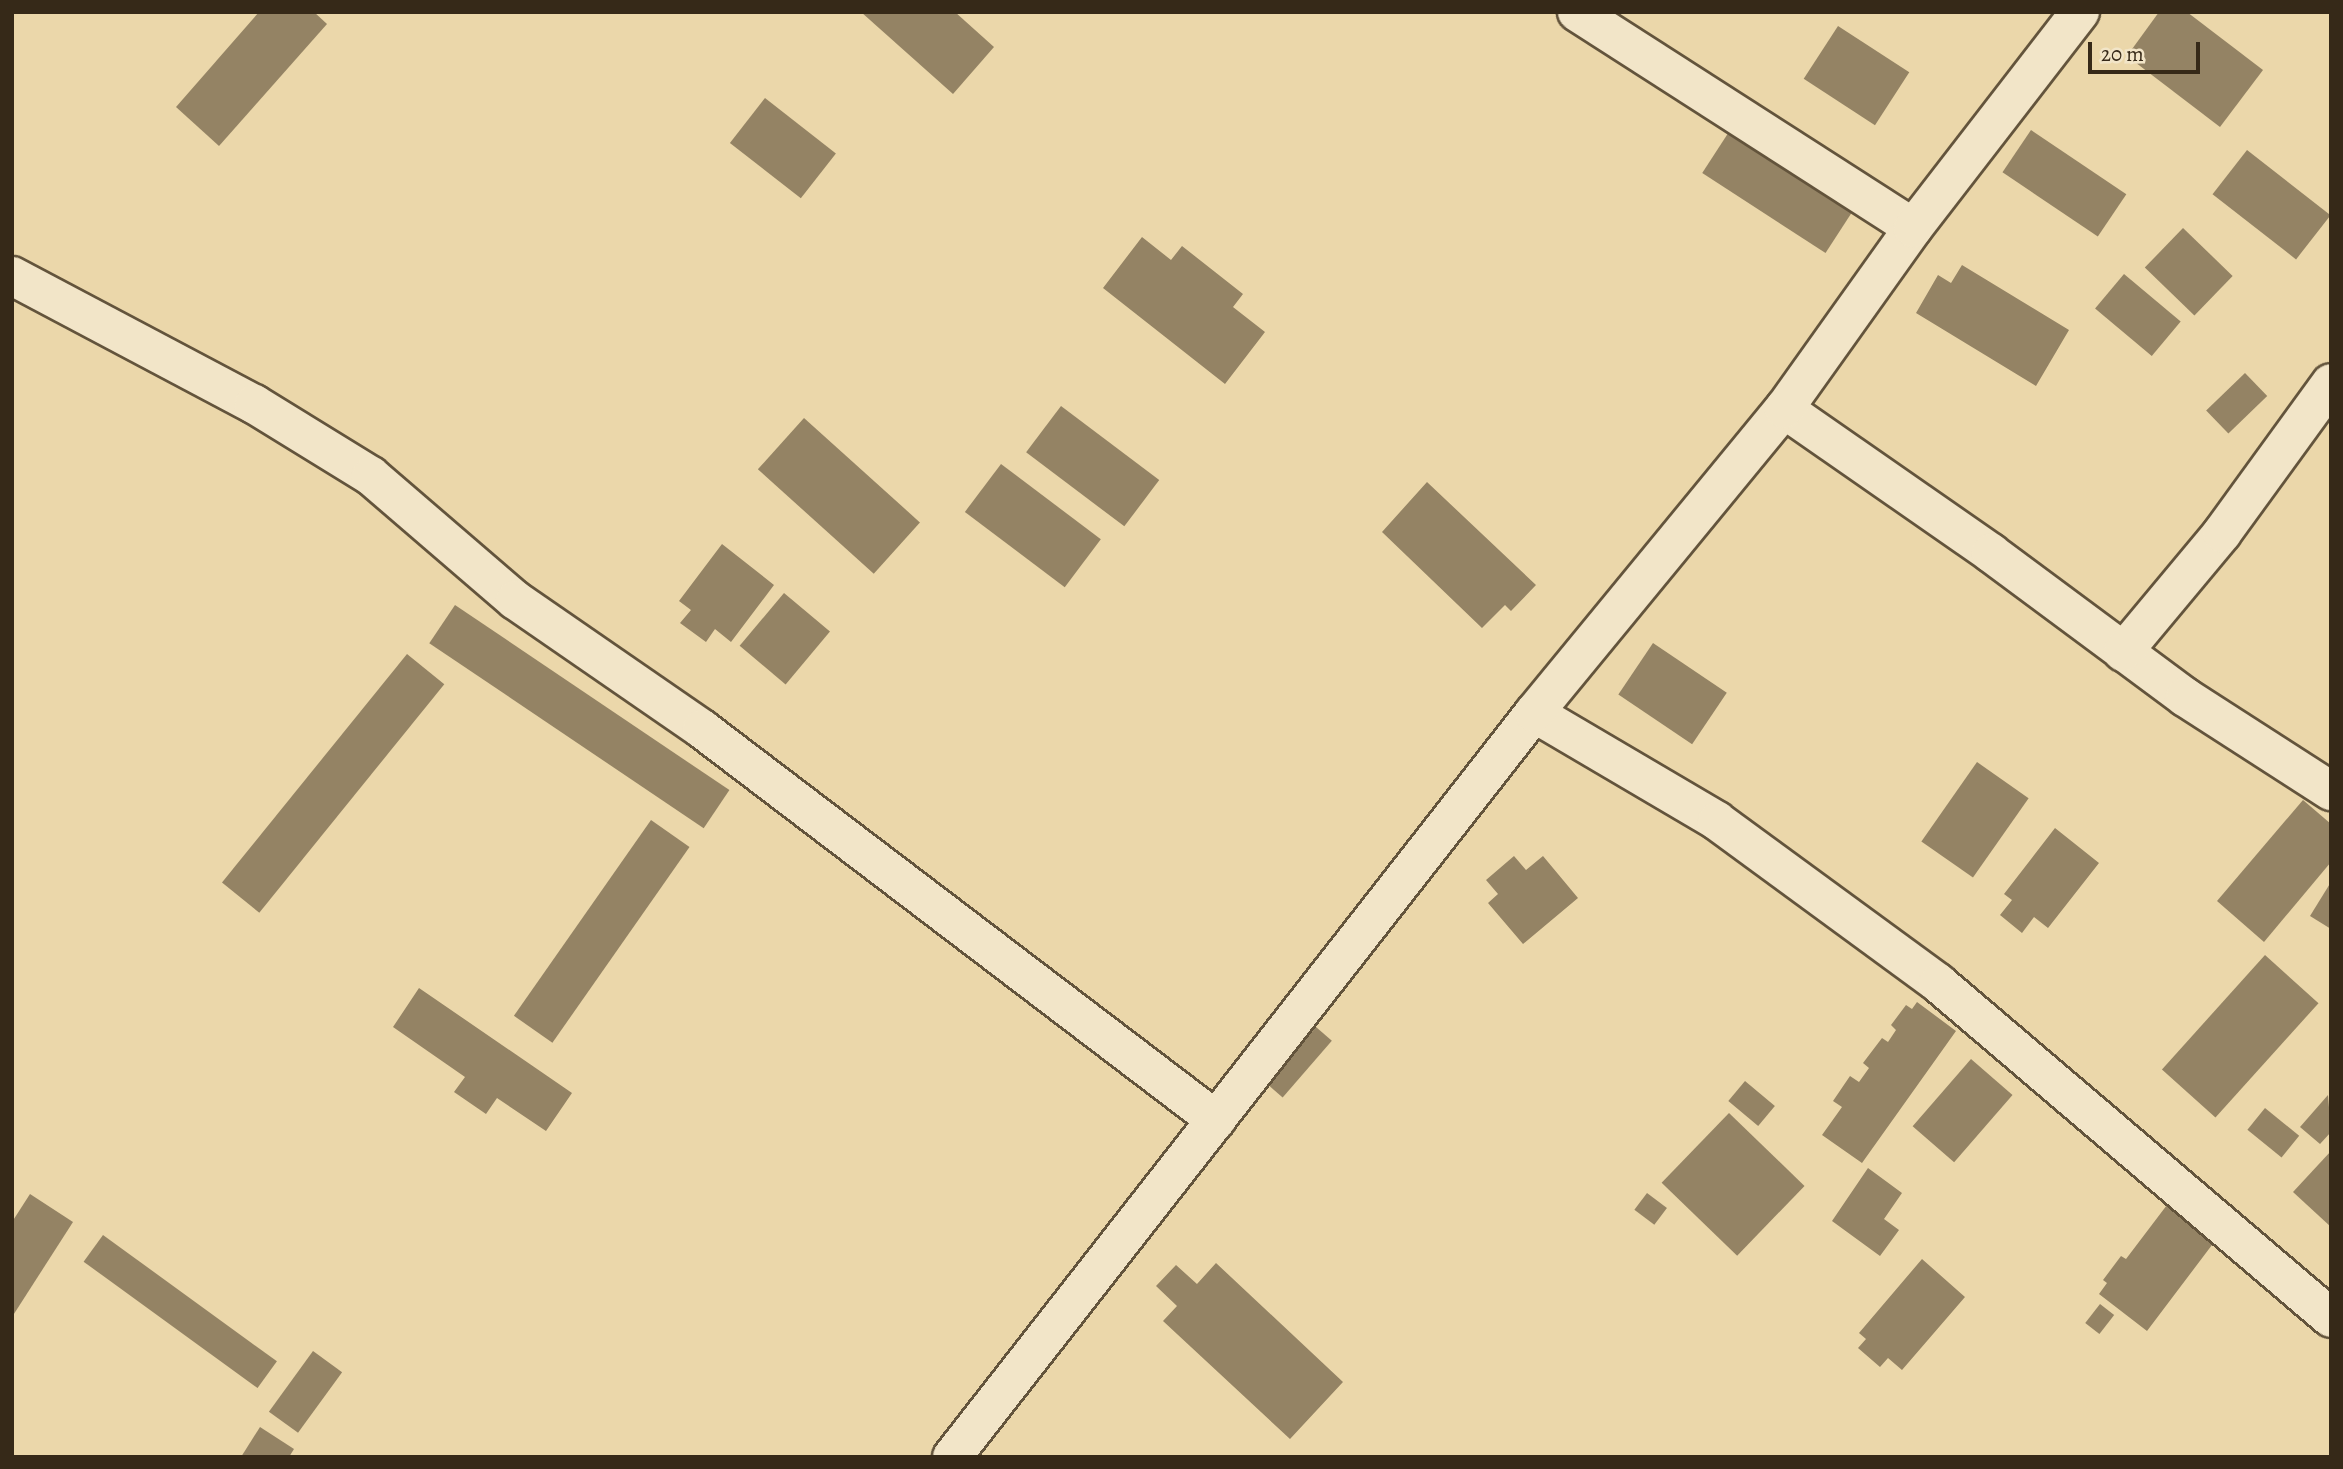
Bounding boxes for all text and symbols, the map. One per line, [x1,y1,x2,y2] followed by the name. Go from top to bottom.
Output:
[2091,28,2203,72] scale bar
[2101,40,2144,68] text: 20 m

